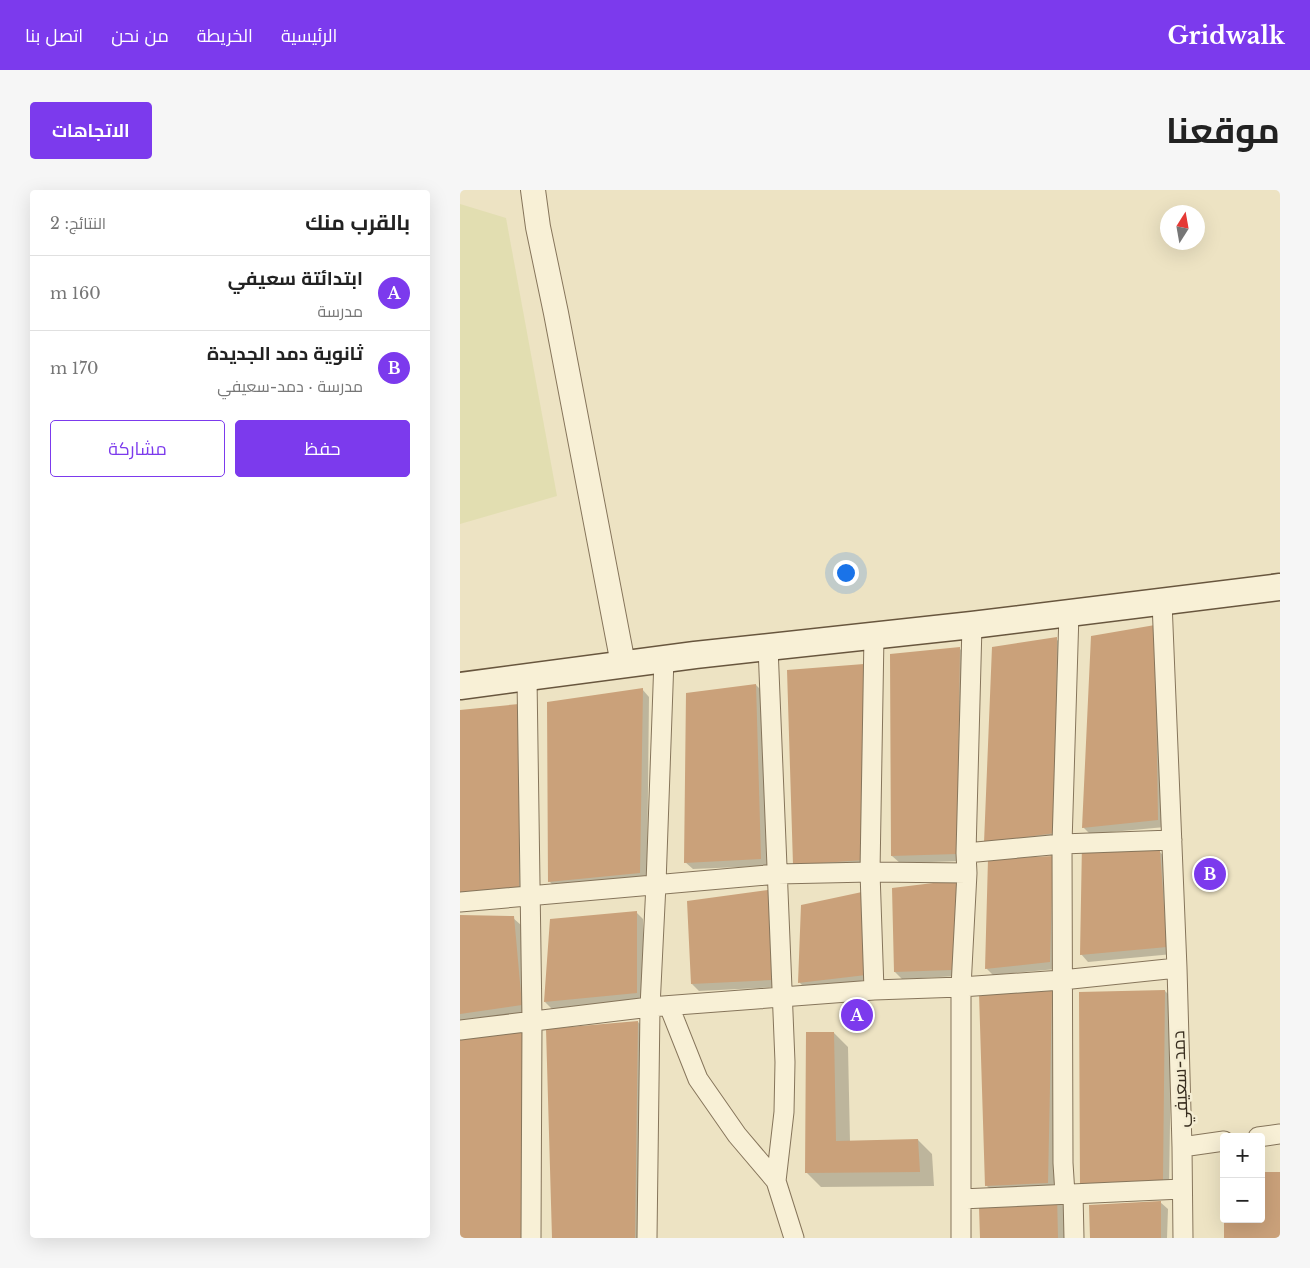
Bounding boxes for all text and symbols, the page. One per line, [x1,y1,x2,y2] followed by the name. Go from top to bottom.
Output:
[1168,21,1285,50] text: Gridwalk
[25,25,83,47] text: اتصل بنا
[111,25,169,47] text: من نحن
[197,25,253,47] text: الخريطة
[281,25,337,47] text: الرئيسية
[30,102,152,159] button: الاتجاهات
[1166,109,1280,152] text: موقعنا
[1160,205,1205,250] north arrow
[305,210,410,236] text: بالقرب منك
[50,213,106,233] text: النتائج: 2
[228,267,363,290] text: ابتدائتة سعيفي
[50,283,101,303] text: 160 m
[388,283,400,303] text: A
[317,301,363,321] text: مدرسة
[207,342,363,365] text: ثانوية دمد الجديدة
[50,358,98,378] text: 170 m
[388,358,400,378] text: B
[217,376,363,396] text: مدرسة · دمد-سعيفي
[50,420,225,477] button: مشاركة
[235,420,410,477] button: حفظ
[833,560,859,586] your location
[1194,855,1226,893] pin: B
[841,996,873,1034] pin: A
[1167,1030,1196,1128] street label: دمد-سعيفي
[1220,1133,1265,1223] map controls
[1220,1133,1265,1178] button: +
[1220,1178,1265,1223] button: −

